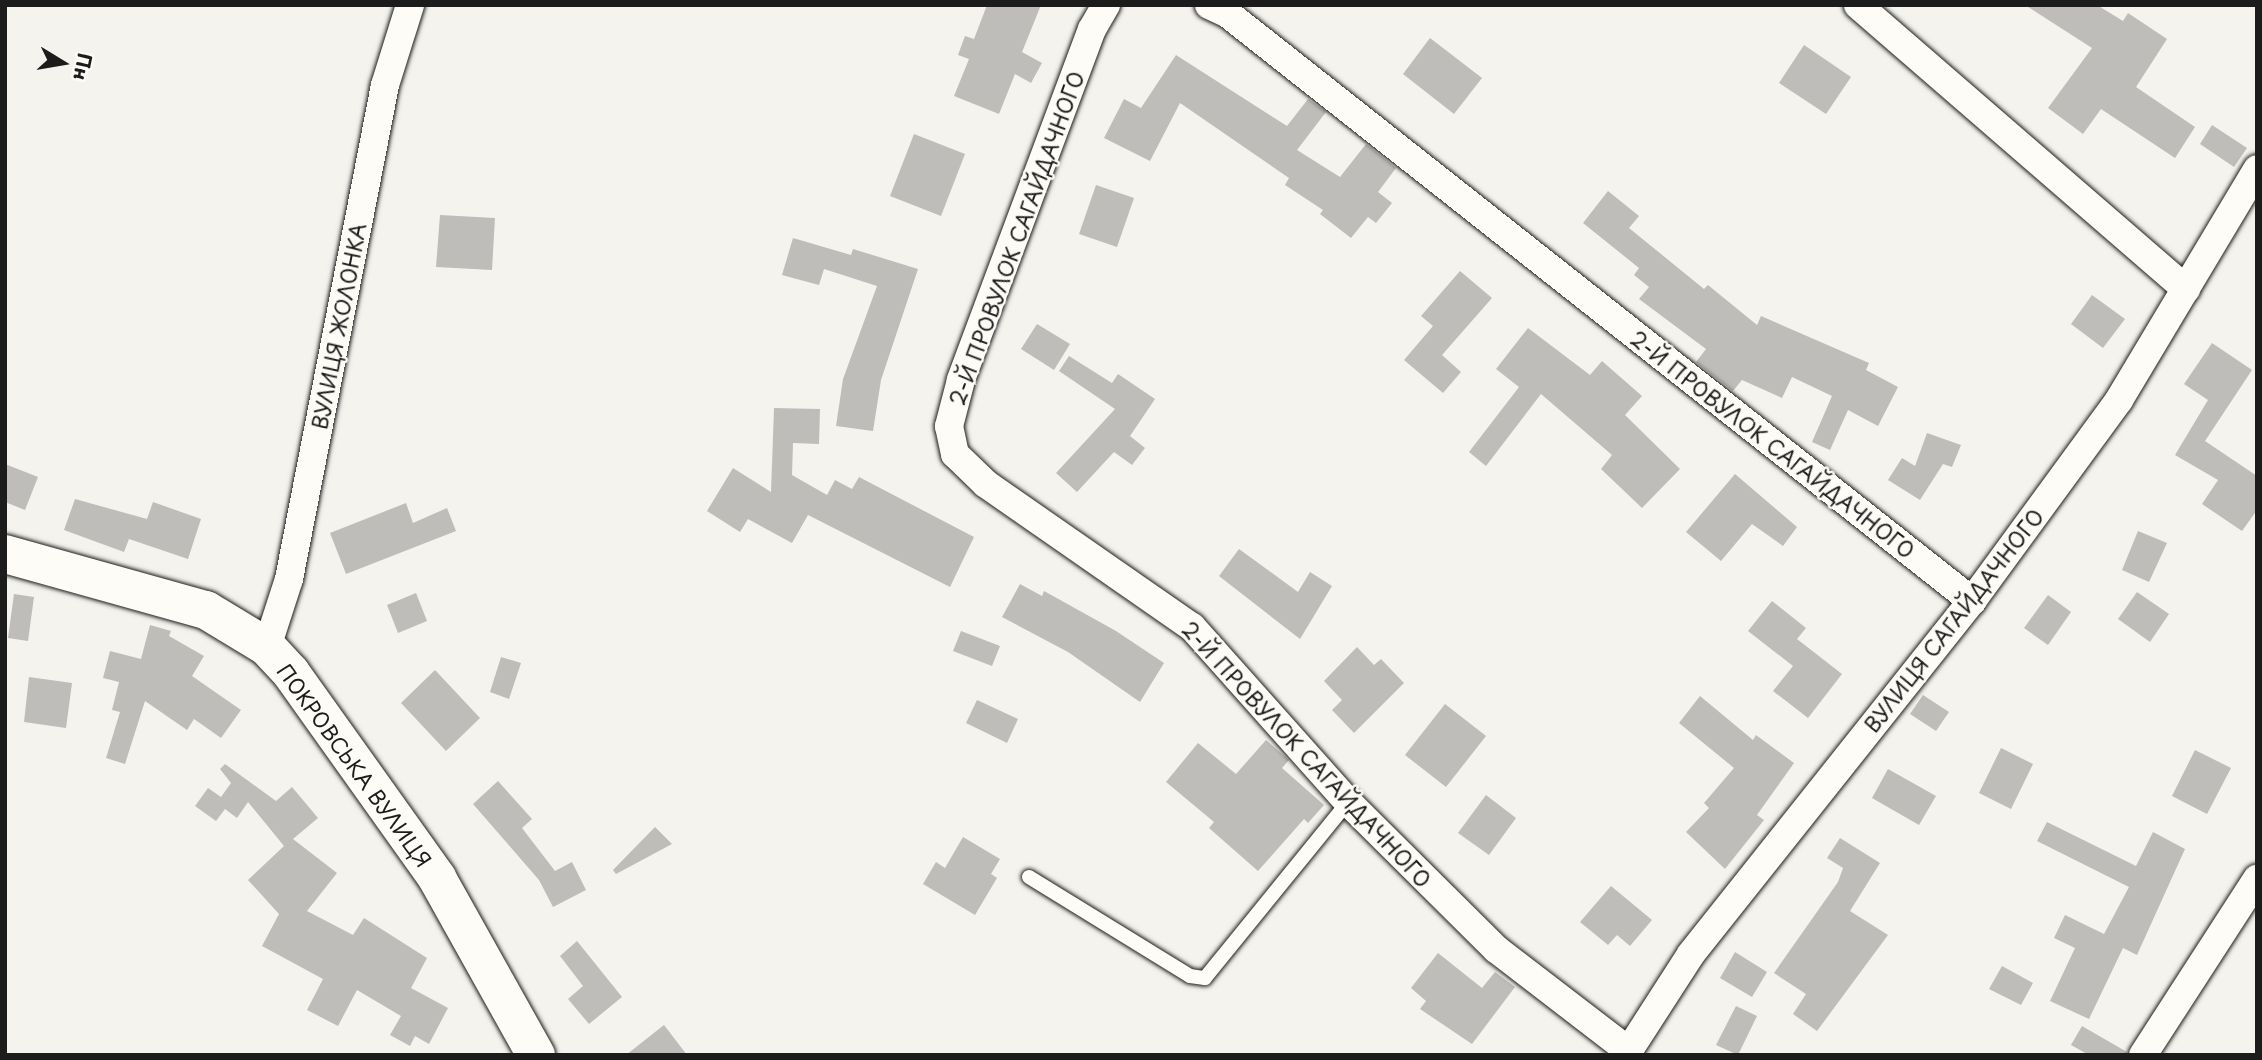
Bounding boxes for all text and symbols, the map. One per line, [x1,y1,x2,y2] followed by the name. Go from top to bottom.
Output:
[28,28,98,98] north arrow
[67,51,100,83] text: Пн
[944,67,1088,409] street label: 2-Й ПРОВУЛОК САГАЙДАЧНОГО
[305,220,371,432] street label: ВУЛИЦЯ ЖОЛОНКА
[1626,325,1920,563] street label: 2-Й ПРОВУЛОК САГАЙДАЧНОГО
[1858,503,2048,737] street label: ВУЛИЦЯ САГАЙДАЧНОГО
[1177,616,1437,892] street label: 2-Й ПРОВУЛОК САГАЙДАЧНОГО
[273,659,437,871] street label: ПОКРОВСЬКА ВУЛИЦЯ

